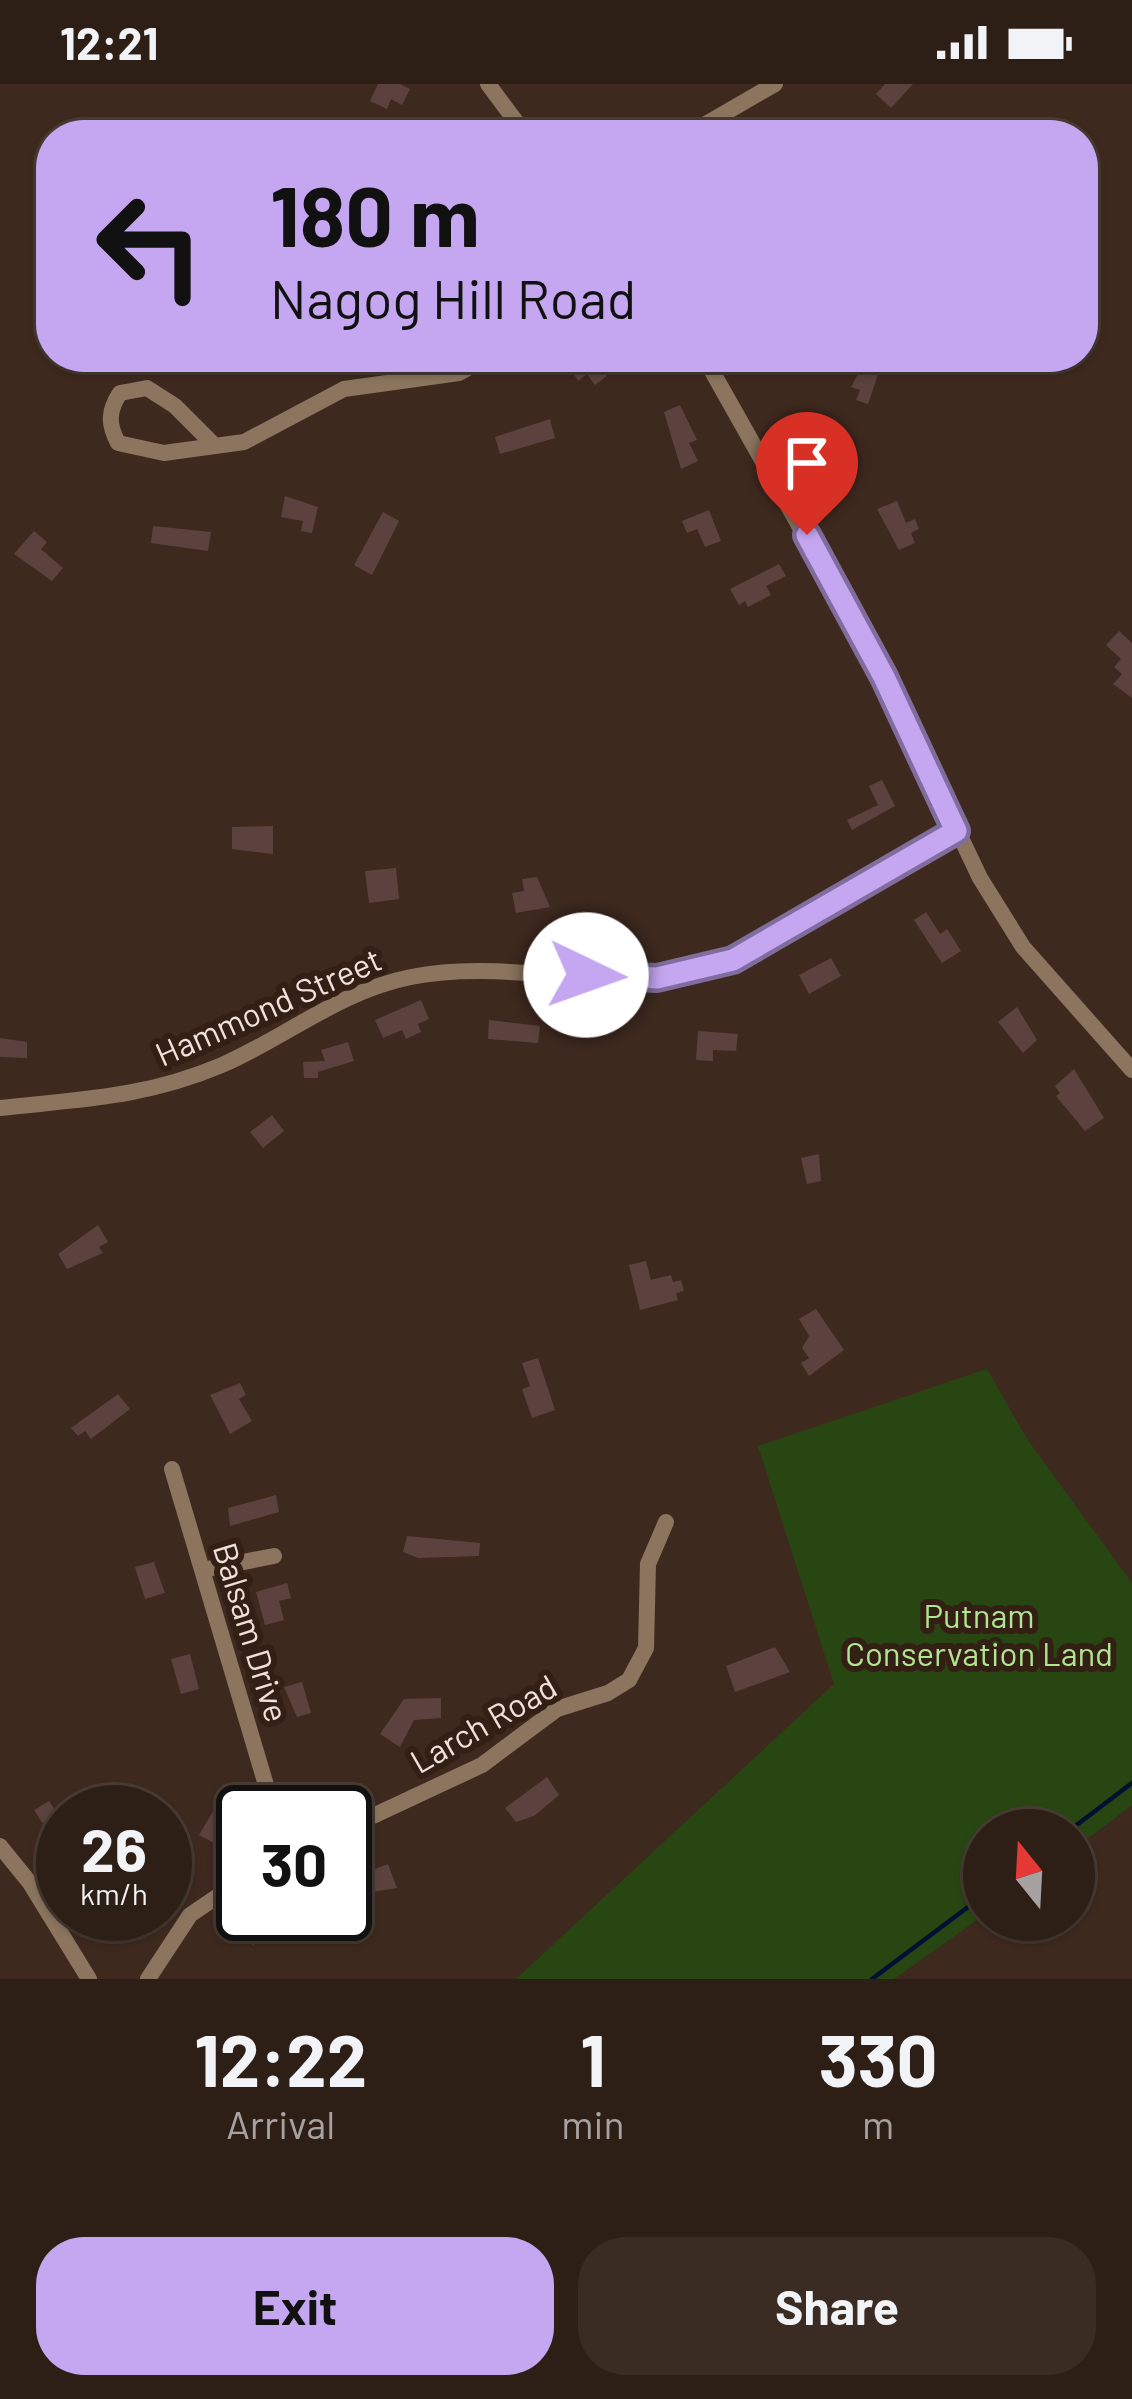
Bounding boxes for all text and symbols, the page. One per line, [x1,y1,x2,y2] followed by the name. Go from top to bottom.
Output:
[60,15,158,69] text: 12:21
[270,163,480,264] text: 180 m
[72,168,228,324] icon: left
[270,265,636,330] text: Nagog Hill Road
[756,412,858,535] pin
[774,430,840,496] icon: arrive
[523,912,649,1038] position arrow
[149,938,387,1074] street label: Hammond Street
[206,1538,298,1726] street label: Balsam Drive
[845,1595,1113,1673] park label: Putnam Conservation Land
[403,1665,563,1781] street label: Larch Road
[216,1785,372,1941] speed limit sign: 30
[963,1809,1095,1941] north arrow
[963,1809,1095,1941] map controls
[81,1812,147,1884] text: 26
[80,1875,148,1911] text: km/h
[194,2015,367,2101] text: 12:22
[580,2015,606,2101] text: 1
[819,2015,938,2101] text: 330
[226,2100,335,2147] text: Arrival
[561,2100,625,2147] text: min
[862,2100,894,2147] text: m
[36,2237,554,2375] button: Exit
[578,2237,1096,2375] button: Share

